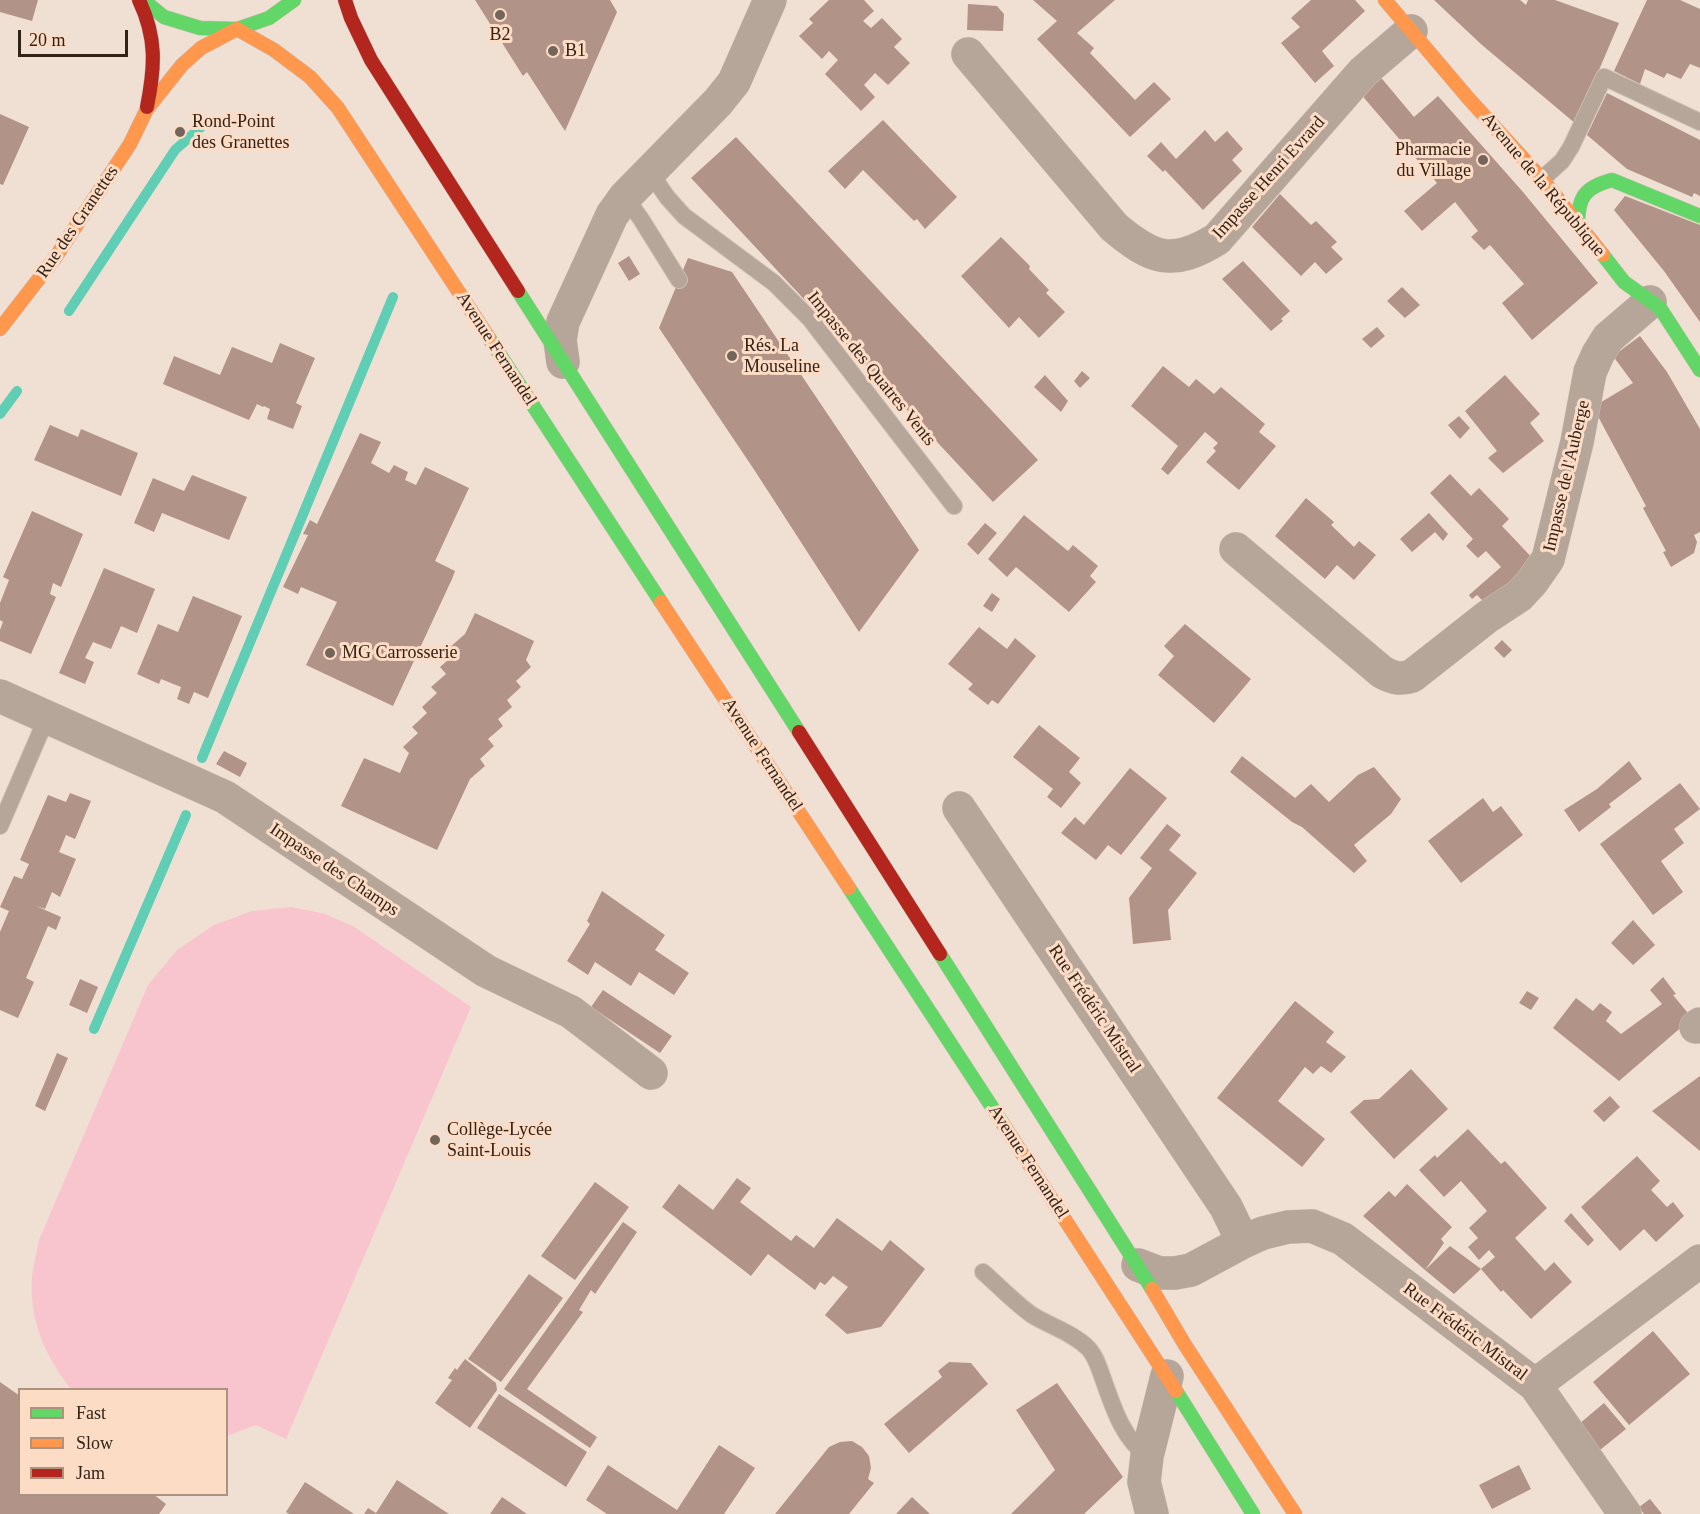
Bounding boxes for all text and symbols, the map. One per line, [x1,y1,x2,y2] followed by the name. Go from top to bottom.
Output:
[493,8,507,22] marker: B2
[21,18,130,56] scale bar
[489,24,511,46] place label: B2
[29,30,66,50] text: 20 m
[565,40,586,62] place label: B1
[546,44,560,58] marker: B1
[1477,109,1609,261] street label: Avenue de la République
[192,111,289,154] place label: Rond-Point des Granettes
[1208,112,1330,244] street label: Impasse Henri Evrard
[173,125,187,139] marker: Rond-Point des Granettes
[1395,139,1471,182] place label: Pharmacie du Village
[1476,153,1490,167] marker: Pharmacie du Village
[32,162,124,282] street label: Rue des Granettes
[802,287,940,451] street label: Impasse des Quatres Vents
[451,288,541,410] street label: Avenue Fernandel
[744,335,820,378] place label: Rés. La Mouseline
[725,349,739,363] marker: Rés. La Mouseline
[1539,398,1595,554] street label: Impasse de l'Auberge
[342,642,457,664] place label: MG Carrosserie
[323,646,337,660] marker: MG Carrosserie
[717,694,807,816] street label: Avenue Fernandel
[265,819,403,921] street label: Impasse des Champs
[1043,941,1145,1077] street label: Rue Frédéric Mistral
[983,1101,1073,1223] street label: Avenue Fernandel
[447,1119,552,1162] place label: Collège-Lycée Saint-Louis
[428,1133,442,1147] marker: Collège-Lycée Saint-Louis
[1399,1278,1531,1386] street label: Rue Frédéric Mistral
[18,1388,228,1496] legend
[76,1403,106,1423] text: Fast
[76,1433,113,1453] text: Slow
[76,1463,105,1483] text: Jam

